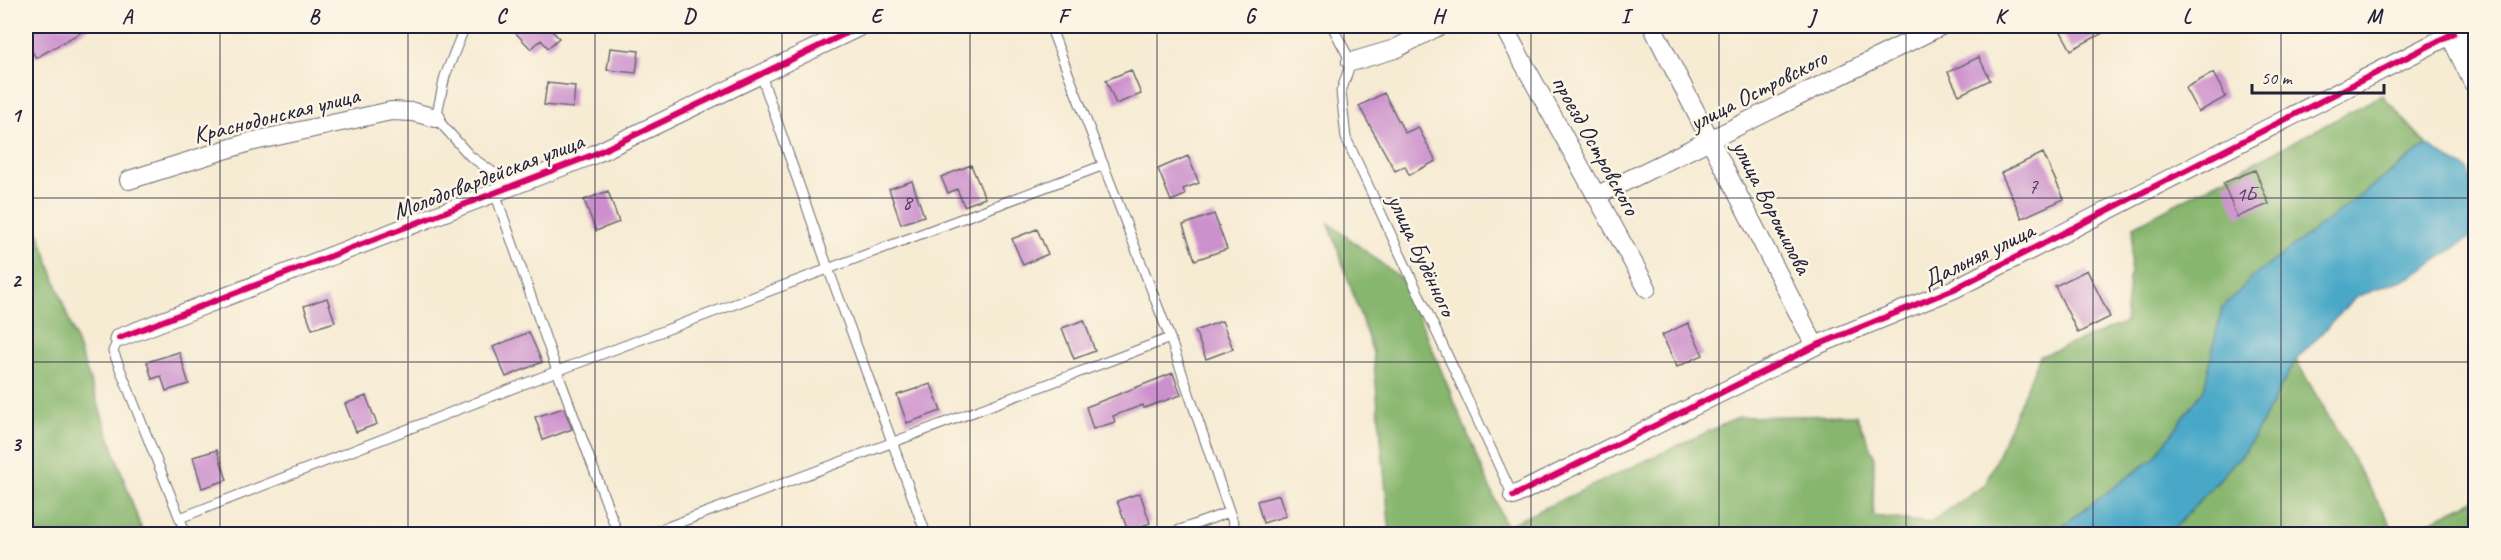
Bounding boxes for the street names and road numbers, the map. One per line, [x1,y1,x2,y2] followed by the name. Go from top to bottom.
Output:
[1682,42,1833,138] street label: улица Островского
[1545,70,1648,222] street label: проезд Островского
[190,80,364,150] street label: Краснодонская улица
[388,125,589,226] street label: Молодогвардейская улица
[1724,133,1819,280] street label: улица Ворошилова
[1380,188,1464,323] street label: улица Будённого
[1917,214,2041,295] street label: Дальняя улица

